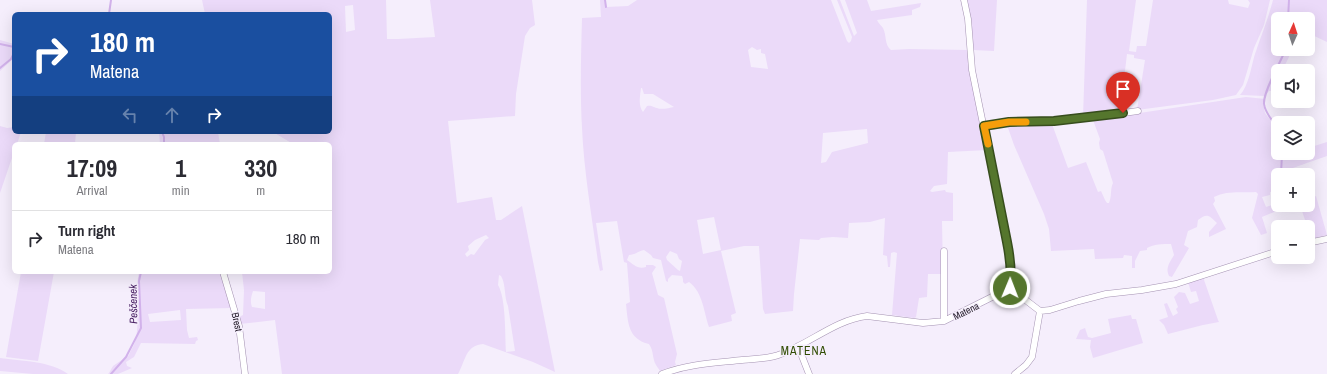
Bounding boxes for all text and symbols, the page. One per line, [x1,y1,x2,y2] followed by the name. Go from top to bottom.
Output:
[1271,12,1315,56] north arrow
[1271,12,1315,264] map controls
[90,23,155,61] text: 180 m
[24,28,76,80] icon: right
[90,59,139,84] text: Matena
[1271,64,1315,108] button: sound
[1106,72,1140,113] pin
[1112,78,1134,100] icon: arrive
[119,104,141,126] icon: left
[161,104,183,126] icon: ahead
[203,104,225,126] icon: right
[1271,116,1315,160] button: layers
[67,152,117,184] text: 17:09
[175,152,186,184] text: 1
[244,152,277,184] text: 330
[1271,168,1315,212] button: +
[77,182,107,199] text: Arrival
[172,182,190,199] text: min
[256,182,265,199] text: m
[58,220,115,241] text: Turn right
[1271,220,1315,264] button: −
[24,228,46,250] icon: right
[286,228,320,249] text: 180 m
[58,241,94,258] text: Matena
[989,267,1031,309] position arrow
[126,284,140,324] water label: Peščenek
[951,299,982,323] street label: Matena
[229,311,245,333] street label: Brest
[781,343,827,359] district label: MATENA

